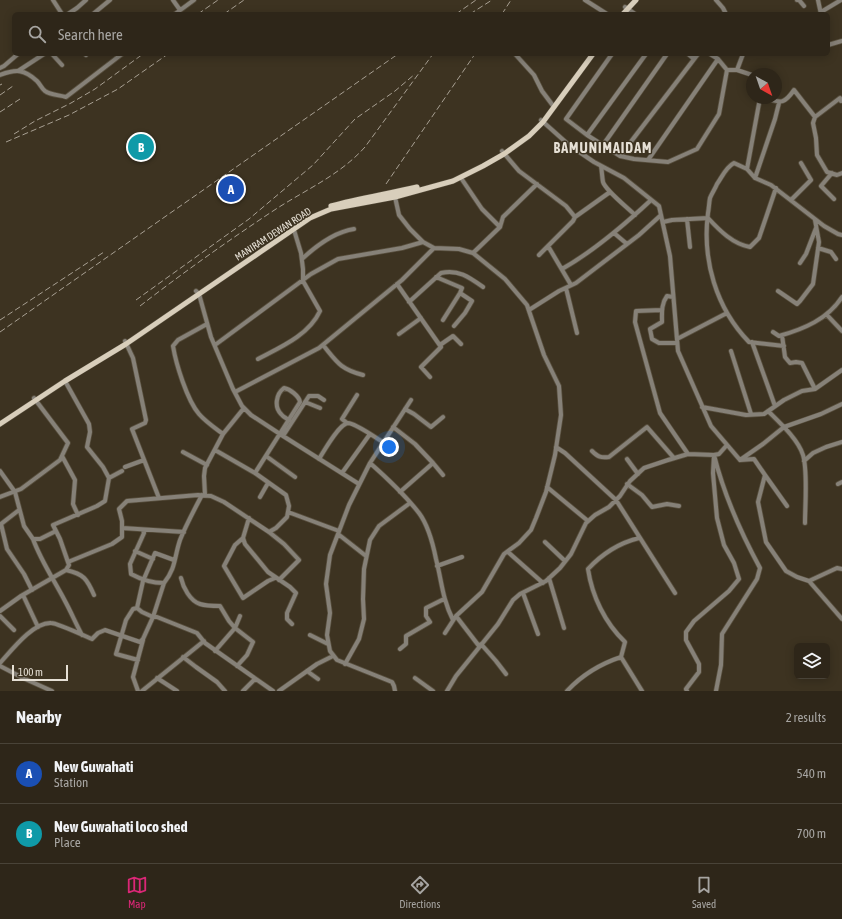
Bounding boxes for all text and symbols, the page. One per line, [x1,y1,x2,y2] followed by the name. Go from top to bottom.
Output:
[12,12,830,56] search box
[26,23,48,45] icon: search
[58,26,123,43] text: Search here
[746,68,782,104] north arrow
[128,132,154,162] pin: B
[554,140,652,156] district label: BAMUNIMAIDAM
[218,174,244,204] pin: A
[233,205,313,263] street label: MANIRAM DEWAN ROAD
[379,437,399,457] your location
[794,643,830,679] map controls
[794,643,830,679] button: layers
[12,663,68,682] scale bar
[18,666,43,678] text: 100 m
[16,707,62,727] text: Nearby
[786,710,826,725] text: 2 results
[54,758,134,775] text: New Guwahati
[26,766,32,781] text: A
[797,766,826,781] text: 540 m
[54,775,88,790] text: Station
[54,818,188,835] text: New Guwahati loco shed
[26,826,32,841] text: B
[797,826,826,841] text: 700 m
[54,835,81,850] text: Place
[126,874,148,910] tab: Map
[399,874,440,910] tab: Directions
[692,874,716,910] tab: Saved

